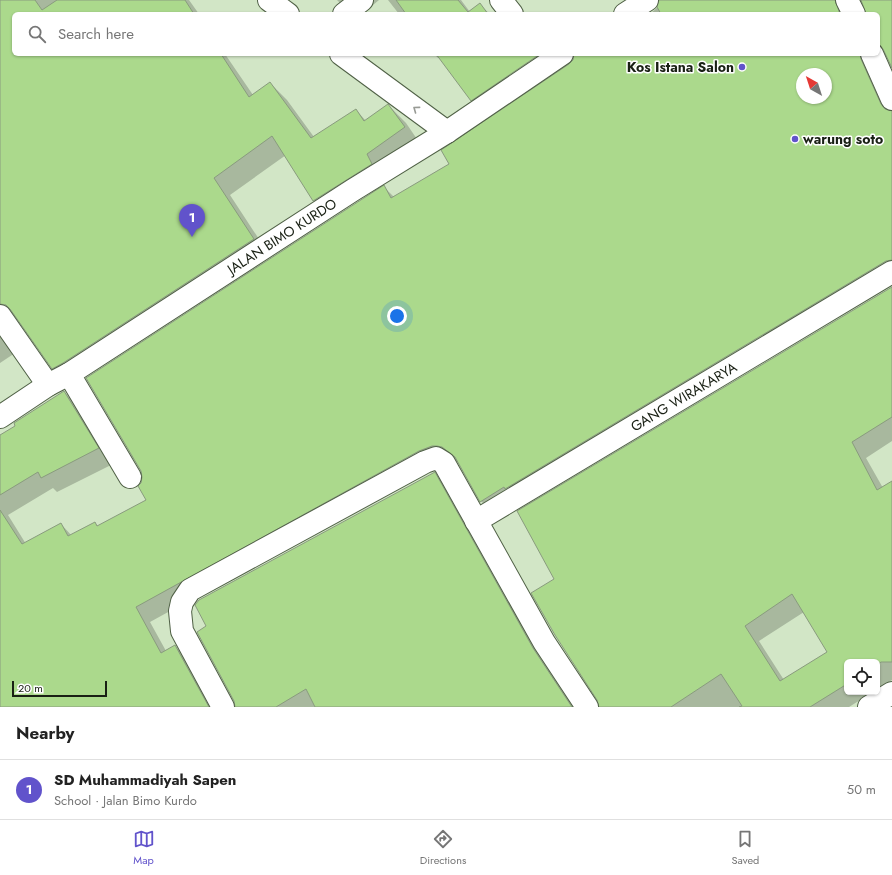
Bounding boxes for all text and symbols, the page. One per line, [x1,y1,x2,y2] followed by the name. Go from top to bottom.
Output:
[12,12,880,56] search box
[26,23,48,45] icon: search
[58,23,134,45] text: Search here
[627,57,734,77] place label: Kos Istana Salon
[737,62,747,72] marker: Kos Istana Salon
[796,68,832,104] north arrow
[413,107,420,114] one-way arrow
[802,129,883,149] place label: warung soto
[790,134,800,144] marker: warung soto
[222,193,340,280] street label: JALAN BIMO KURDO
[179,204,205,237] pin: 1
[387,306,407,326] your location
[627,357,741,436] street label: GANG WIRAKARYA
[844,659,880,695] map controls
[844,659,880,695] button: locate
[12,679,107,698] scale bar
[18,680,43,696] text: 20 m
[16,721,74,745] text: Nearby
[54,769,236,791] text: SD Muhammadiyah Sapen
[26,780,32,799] text: 1
[847,780,876,799] text: 50 m
[54,791,197,810] text: School · Jalan Bimo Kurdo
[133,828,155,868] tab: Map
[420,828,466,868] tab: Directions
[732,828,759,868] tab: Saved

